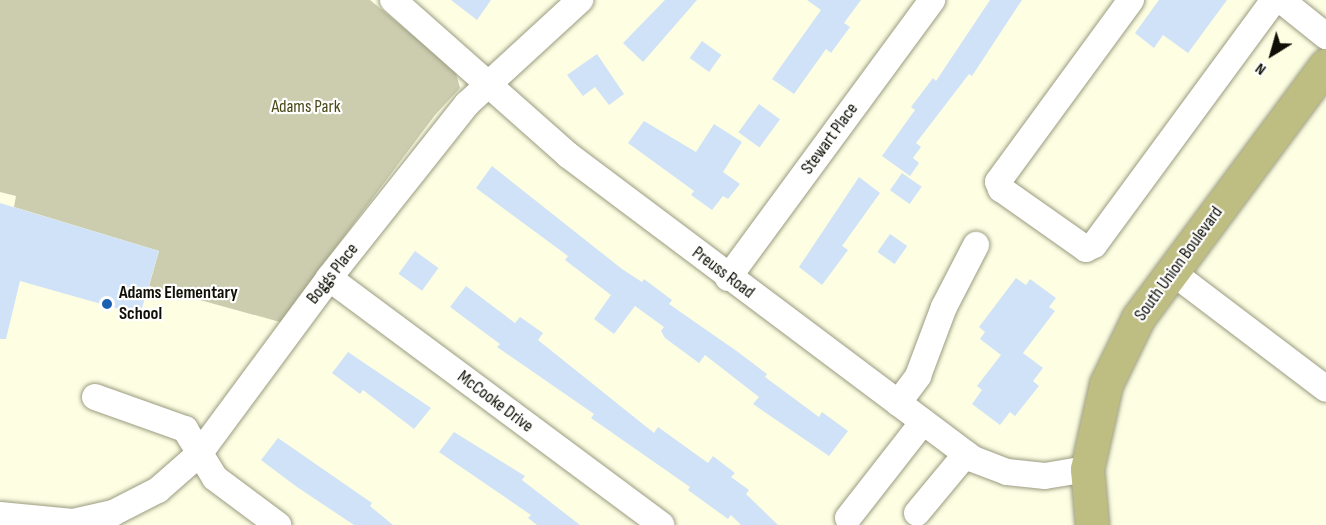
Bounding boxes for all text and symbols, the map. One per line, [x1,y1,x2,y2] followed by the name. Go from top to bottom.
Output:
[1242,24,1302,84] north arrow
[1252,59,1270,79] text: N
[271,96,341,118] park label: Adams Park
[797,99,863,179] street label: Stewart Place
[1130,203,1228,325] street label: South Union Boulevard
[303,239,363,309] street label: Boggs Place
[687,242,759,304] street label: Preuss Road
[119,283,238,326] place label: Adams Elementary School
[100,297,114,311] marker: Adams Elementary School
[453,366,537,438] street label: McCooke Drive

